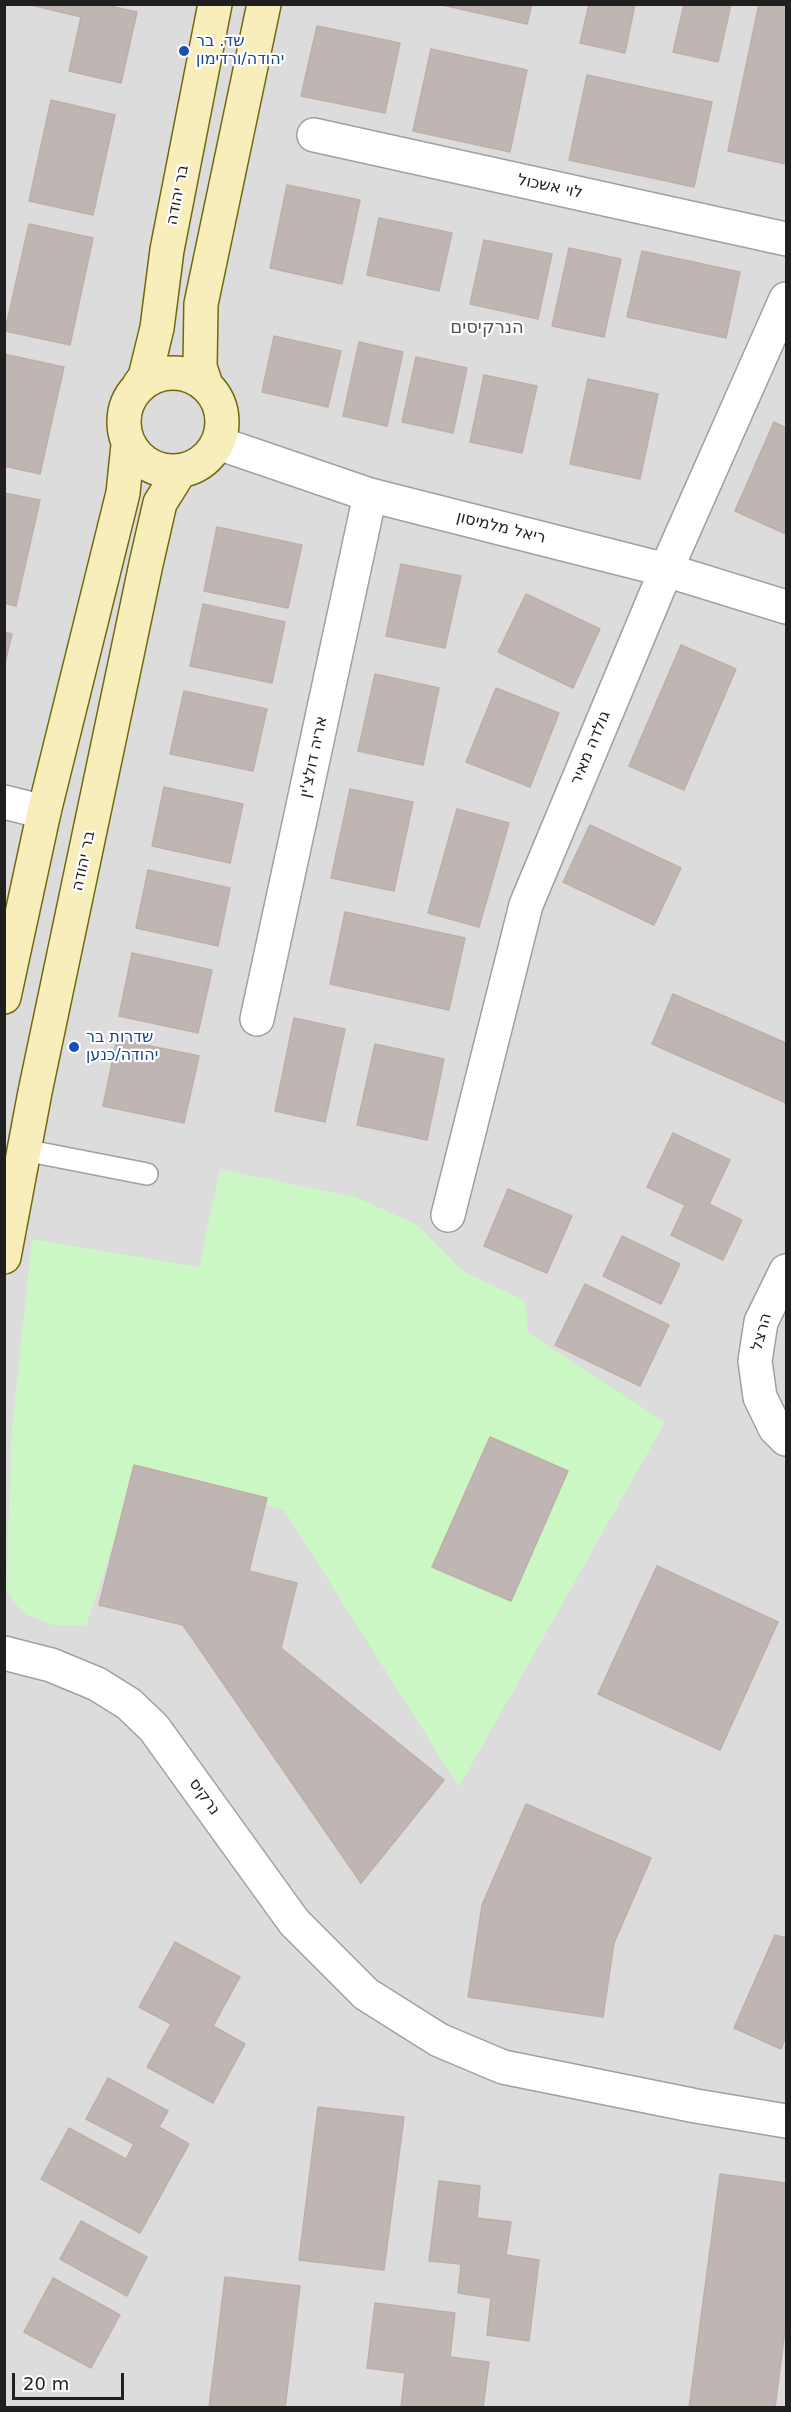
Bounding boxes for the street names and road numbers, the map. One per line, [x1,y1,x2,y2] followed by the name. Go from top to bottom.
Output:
[163,163,193,227] street label: בר יהודה
[516,171,584,203] street label: לוי אשכול
[455,508,547,548] street label: ריאל מלמיסון
[567,708,615,788] street label: גולדה מאיר
[296,714,332,800] street label: אריה דולצ'ין
[68,829,100,893] street label: בר יהודה
[748,1311,776,1353] street label: הרצל
[184,1775,224,1819] street label: נרקיס

